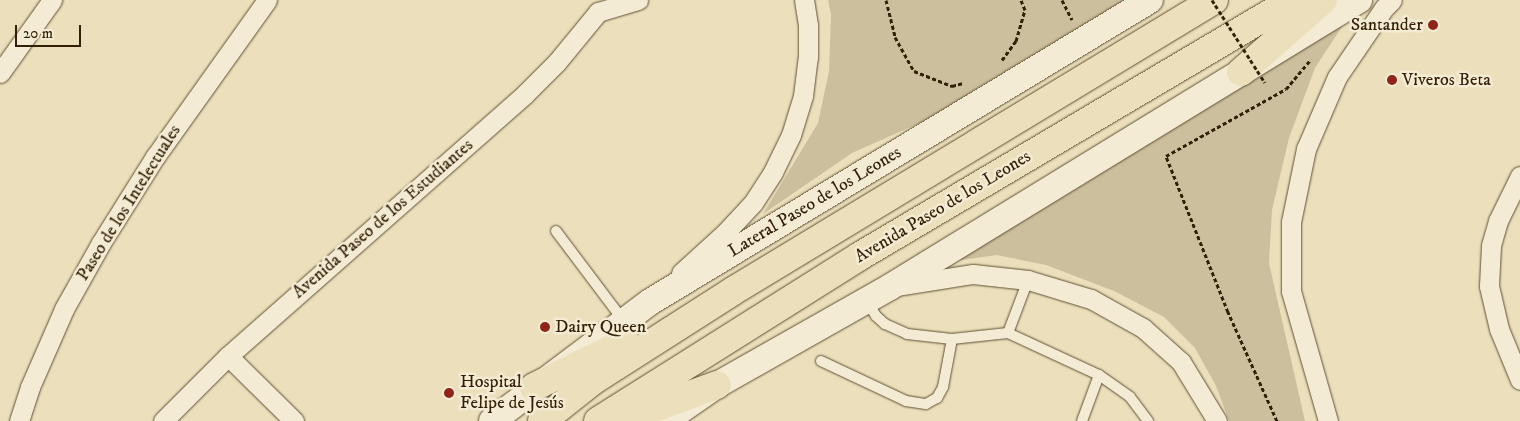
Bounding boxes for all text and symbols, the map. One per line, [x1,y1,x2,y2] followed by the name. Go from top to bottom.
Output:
[1351,14,1423,36] place label: Santander
[18,15,84,47] scale bar
[1427,19,1439,31] marker: Santander
[23,24,53,43] text: 20 m
[1402,69,1491,91] place label: Viveros Beta
[1386,74,1398,86] marker: Viveros Beta
[72,121,186,285] street label: Paseo de los Intelectuales
[288,135,478,303] street label: Avenida Paseo de los Estudiantes
[725,142,905,262] street label: Lateral Paseo de los Leones
[851,146,1035,268] street label: Avenida Paseo de los Leones
[555,316,646,338] place label: Dairy Queen
[539,321,551,333] marker: Dairy Queen
[460,372,564,414] place label: Hospital Felipe de Jesús
[442,386,456,400] marker: Hospital Felipe de Jesús

